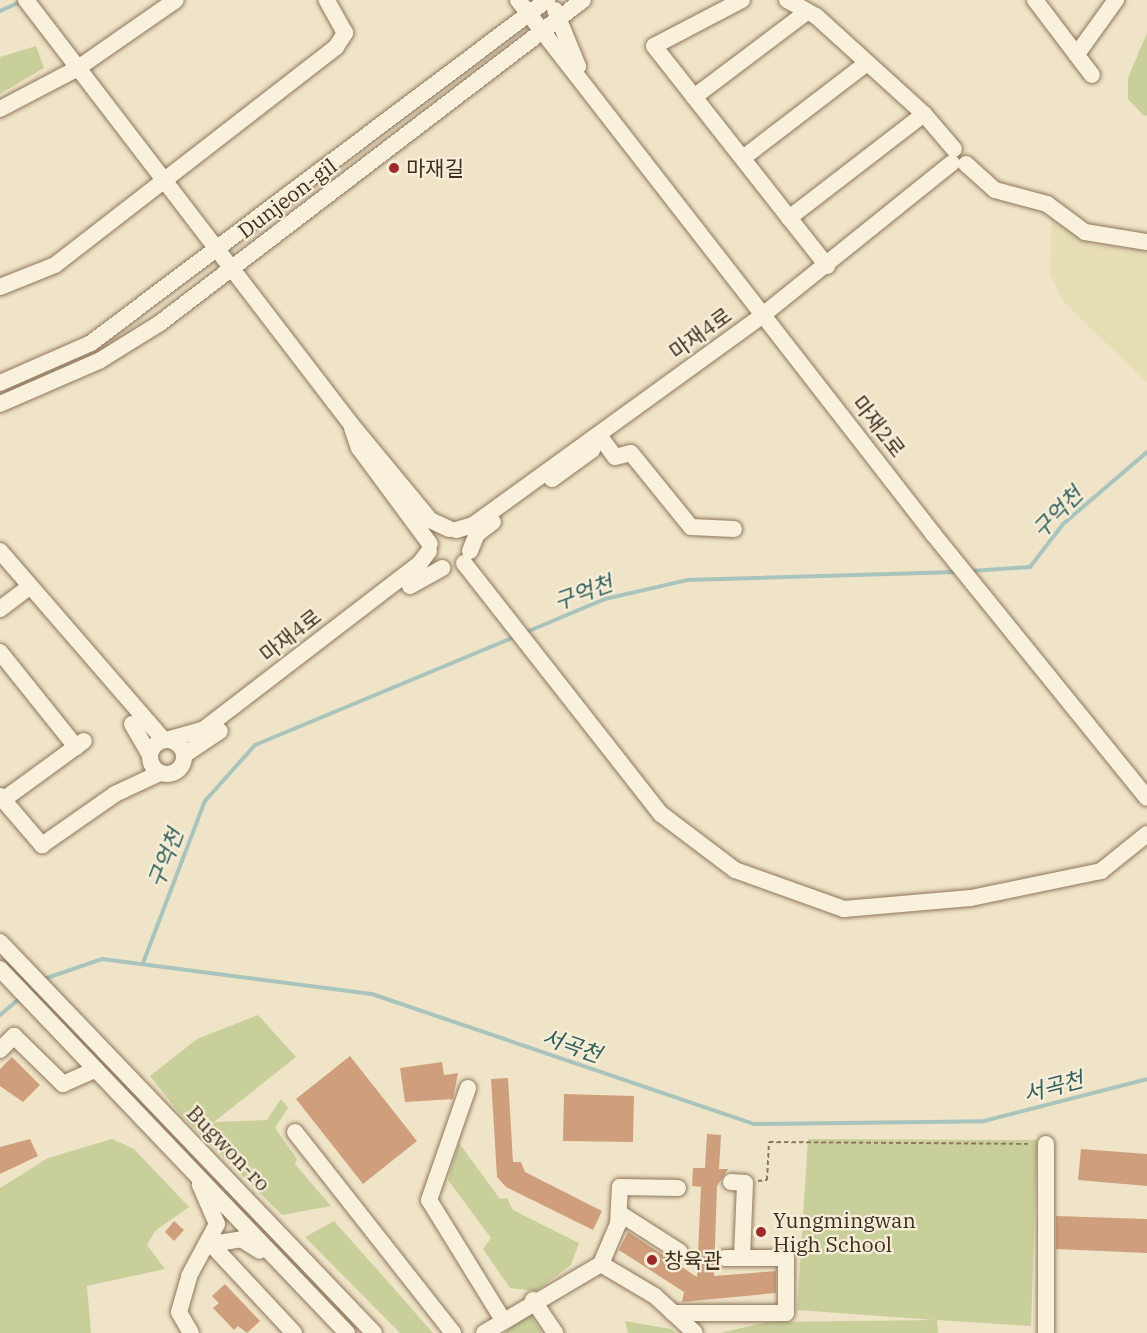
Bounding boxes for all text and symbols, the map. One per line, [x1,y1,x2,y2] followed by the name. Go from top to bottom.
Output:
[233,153,341,243] street label: Dunjeon-gil
[406,155,464,181] place label: 마재길
[387,161,401,175] marker: 마재길
[664,302,736,364] street label: 마재4로
[847,390,911,462] street label: 마재2로
[1026,481,1088,543] water label: 구억천
[550,569,616,615] water label: 구억천
[254,603,326,667] street label: 마재4로
[142,825,188,891] water label: 구억천
[539,1023,605,1067] water label: 서곡천
[1020,1065,1086,1107] water label: 서곡천
[182,1100,276,1196] street label: Bugwon-ro
[773,1207,916,1257] place label: Yungmingwan High School
[754,1225,768,1239] marker: Yungmingwan High School
[664,1247,722,1273] place label: 창육관
[645,1253,659,1267] marker: 창육관

